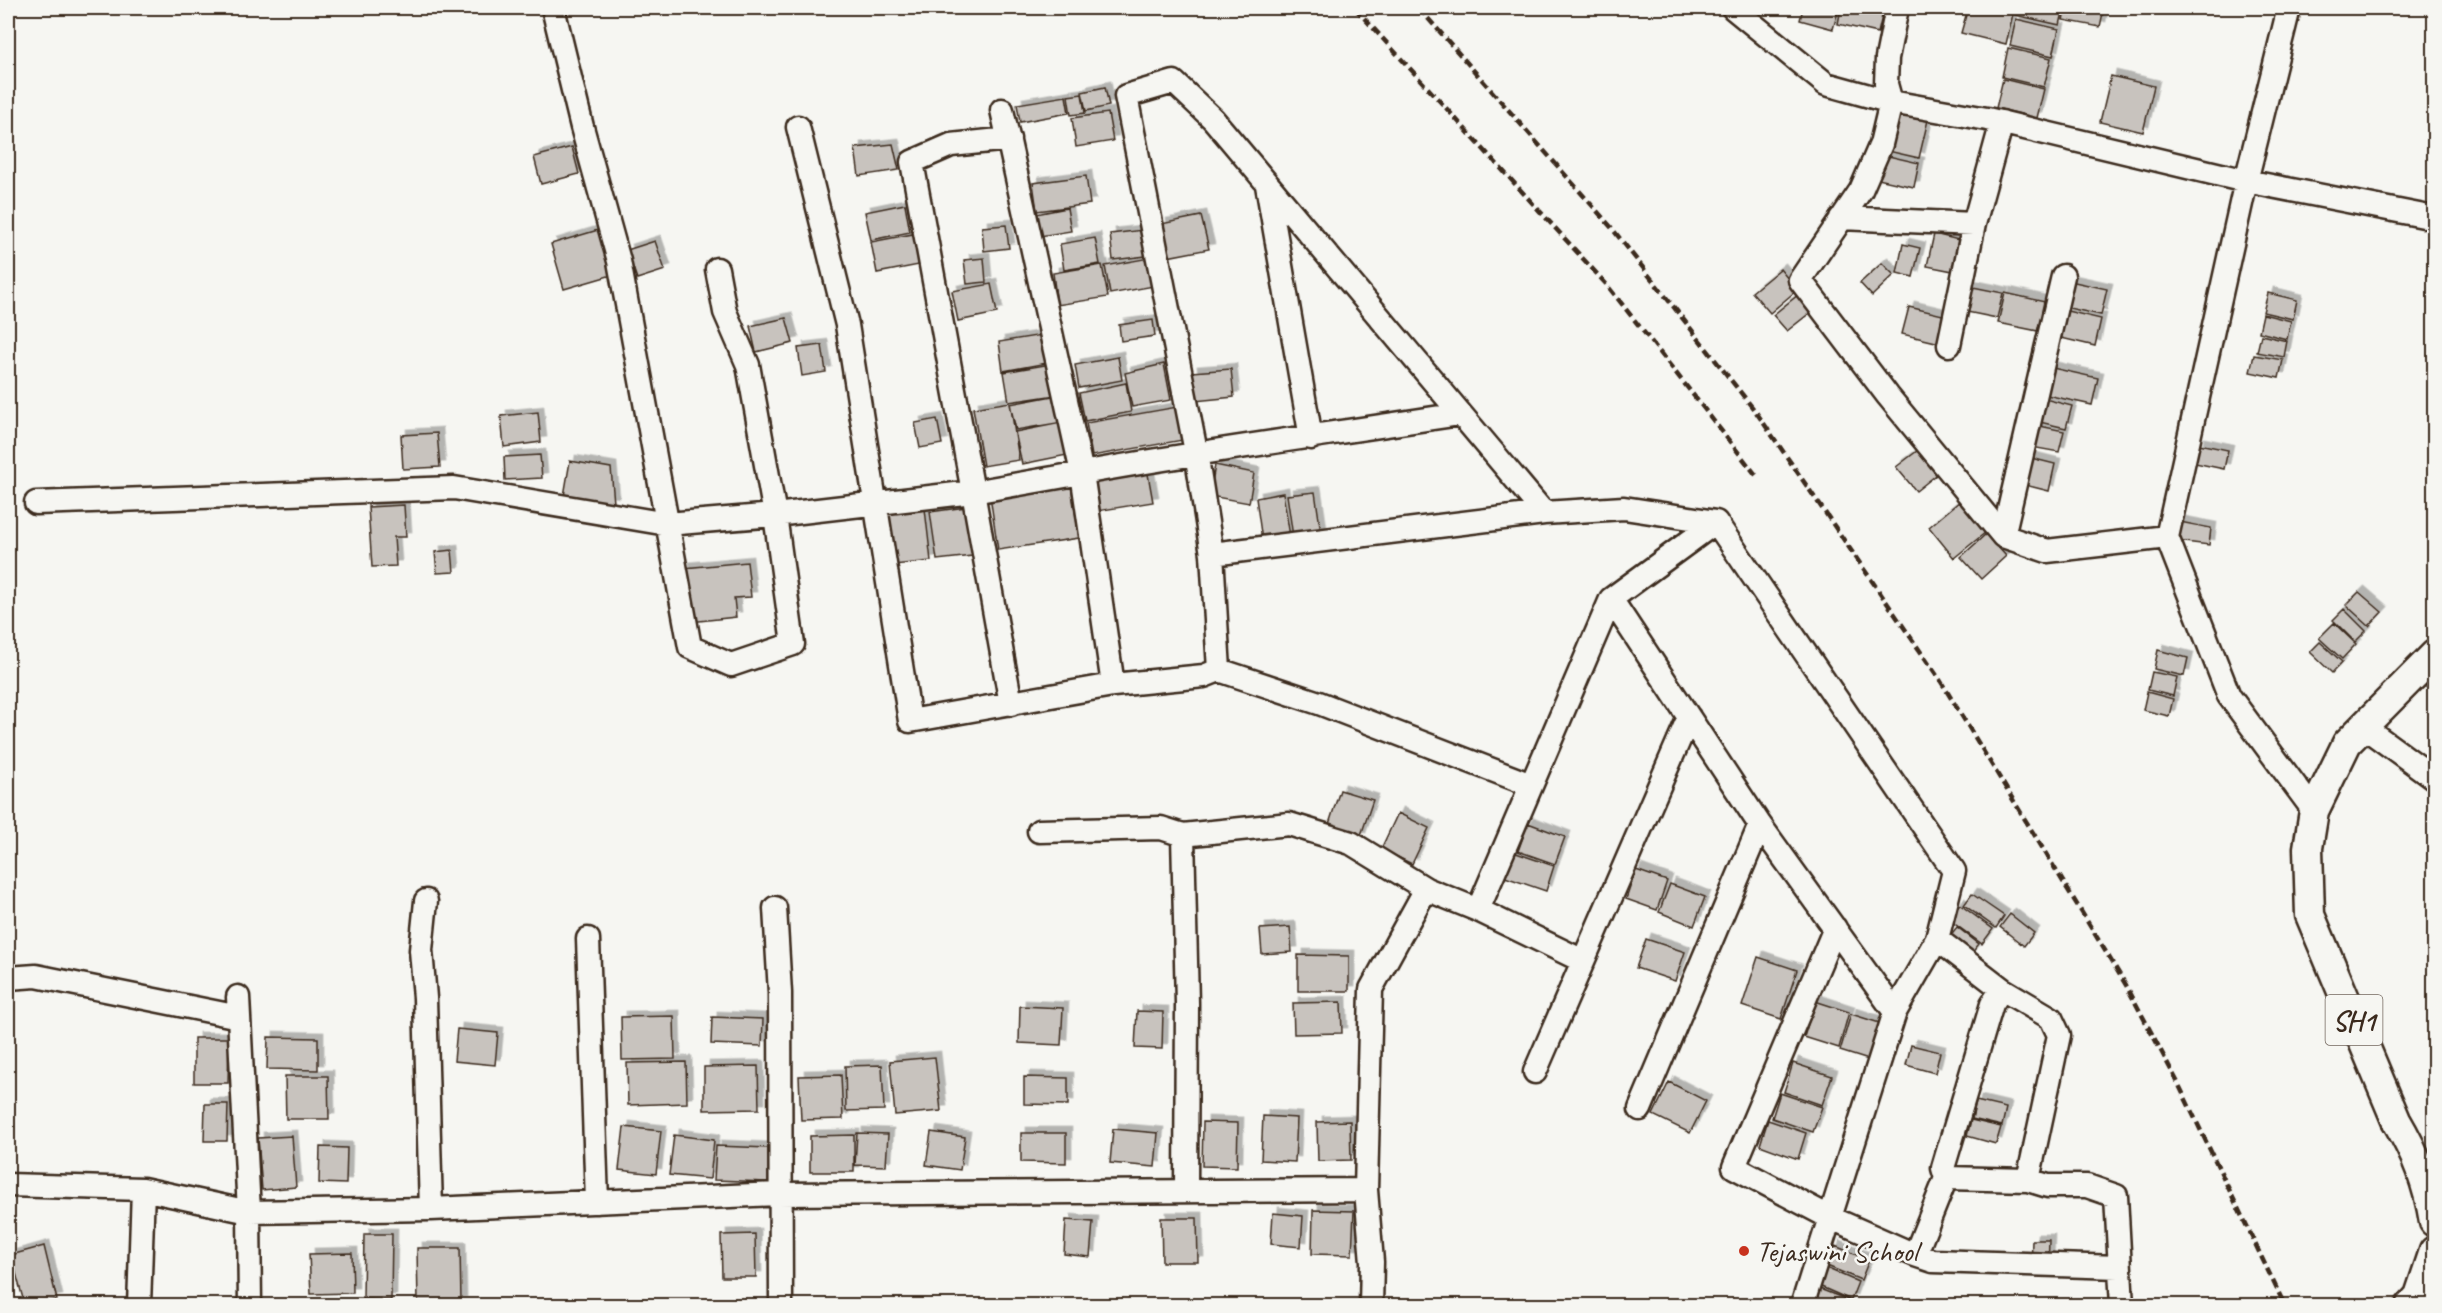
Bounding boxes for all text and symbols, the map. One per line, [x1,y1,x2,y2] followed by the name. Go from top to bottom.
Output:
[2326,995,2382,1045] road number: SH1
[1756,1232,1923,1270] place label: Tejaswini School
[1737,1244,1751,1258] marker: Tejaswini School

